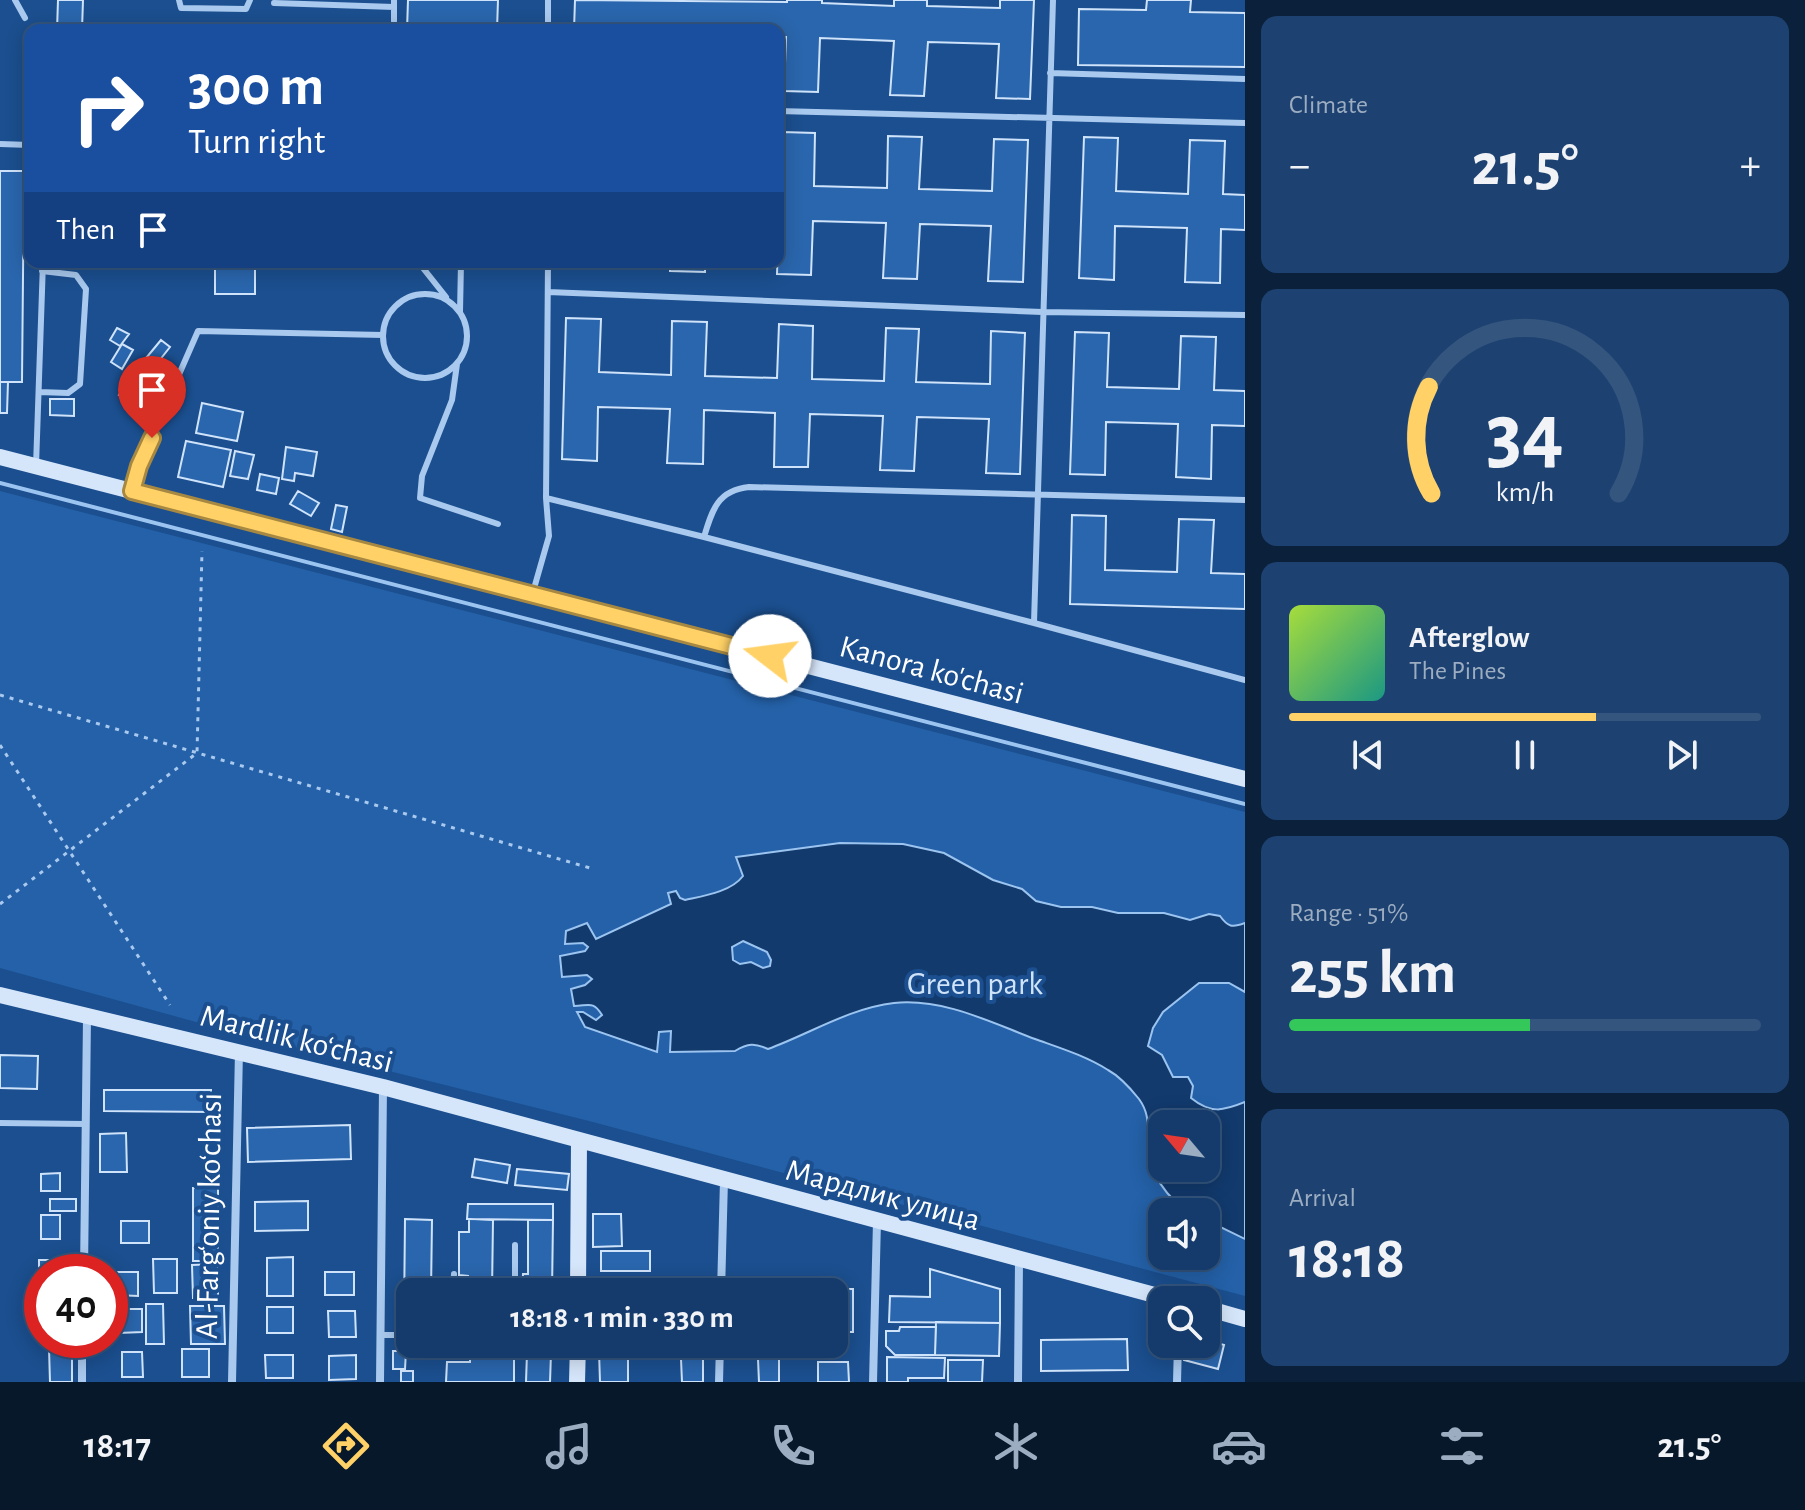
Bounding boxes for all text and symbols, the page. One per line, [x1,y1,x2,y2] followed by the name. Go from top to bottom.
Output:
[56,56,160,160] icon: right
[188,59,324,115] text: 300 m
[1289,92,1368,118] text: Climate
[188,124,325,160] text: Turn right
[1471,136,1579,196] text: 21.5°
[1289,144,1310,188] text: −
[1740,144,1761,188] text: +
[131,208,175,252] icon: arrive
[56,215,115,245] text: Then
[118,356,186,438] pin
[130,368,174,412] icon: arrive
[1486,392,1564,476] text: 34
[1496,478,1554,507] text: km/h
[728,614,812,698] position arrow
[1409,623,1530,653] text: Afterglow
[836,630,1027,710] street label: Kanora ko'chasi
[1409,658,1506,684] text: The Pines
[1346,733,1390,777] icon: previous
[1503,733,1547,777] icon: pause
[1660,733,1704,777] icon: next
[1289,900,1409,926] text: Range · 51%
[1289,944,1456,1004] text: 255 km
[907,968,1043,1000] park label: Green park
[197,1000,396,1078] street label: Mardlik ko‘chasi
[191,1093,227,1339] street label: Al-Farg‘oniy ko‘chasi
[1148,1110,1220,1182] north arrow
[1148,1110,1220,1358] map controls
[782,1154,984,1236] street label: Мардлик улица
[1289,1185,1356,1211] text: Arrival
[1148,1198,1220,1270] button: sound
[1289,1229,1405,1289] text: 18:18
[24,1254,128,1358] speed limit sign: 40
[1148,1286,1220,1358] button: search
[510,1303,734,1333] text: 18:18 · 1 min · 330 m
[318,1418,374,1474] icon: directions
[541,1418,597,1474] icon: music
[765,1418,821,1474] icon: phone
[988,1418,1044,1474] icon: climate
[1211,1418,1267,1474] icon: car
[1434,1418,1490,1474] icon: filters
[84,1428,151,1464] text: 18:17
[1657,1428,1721,1464] text: 21.5°

